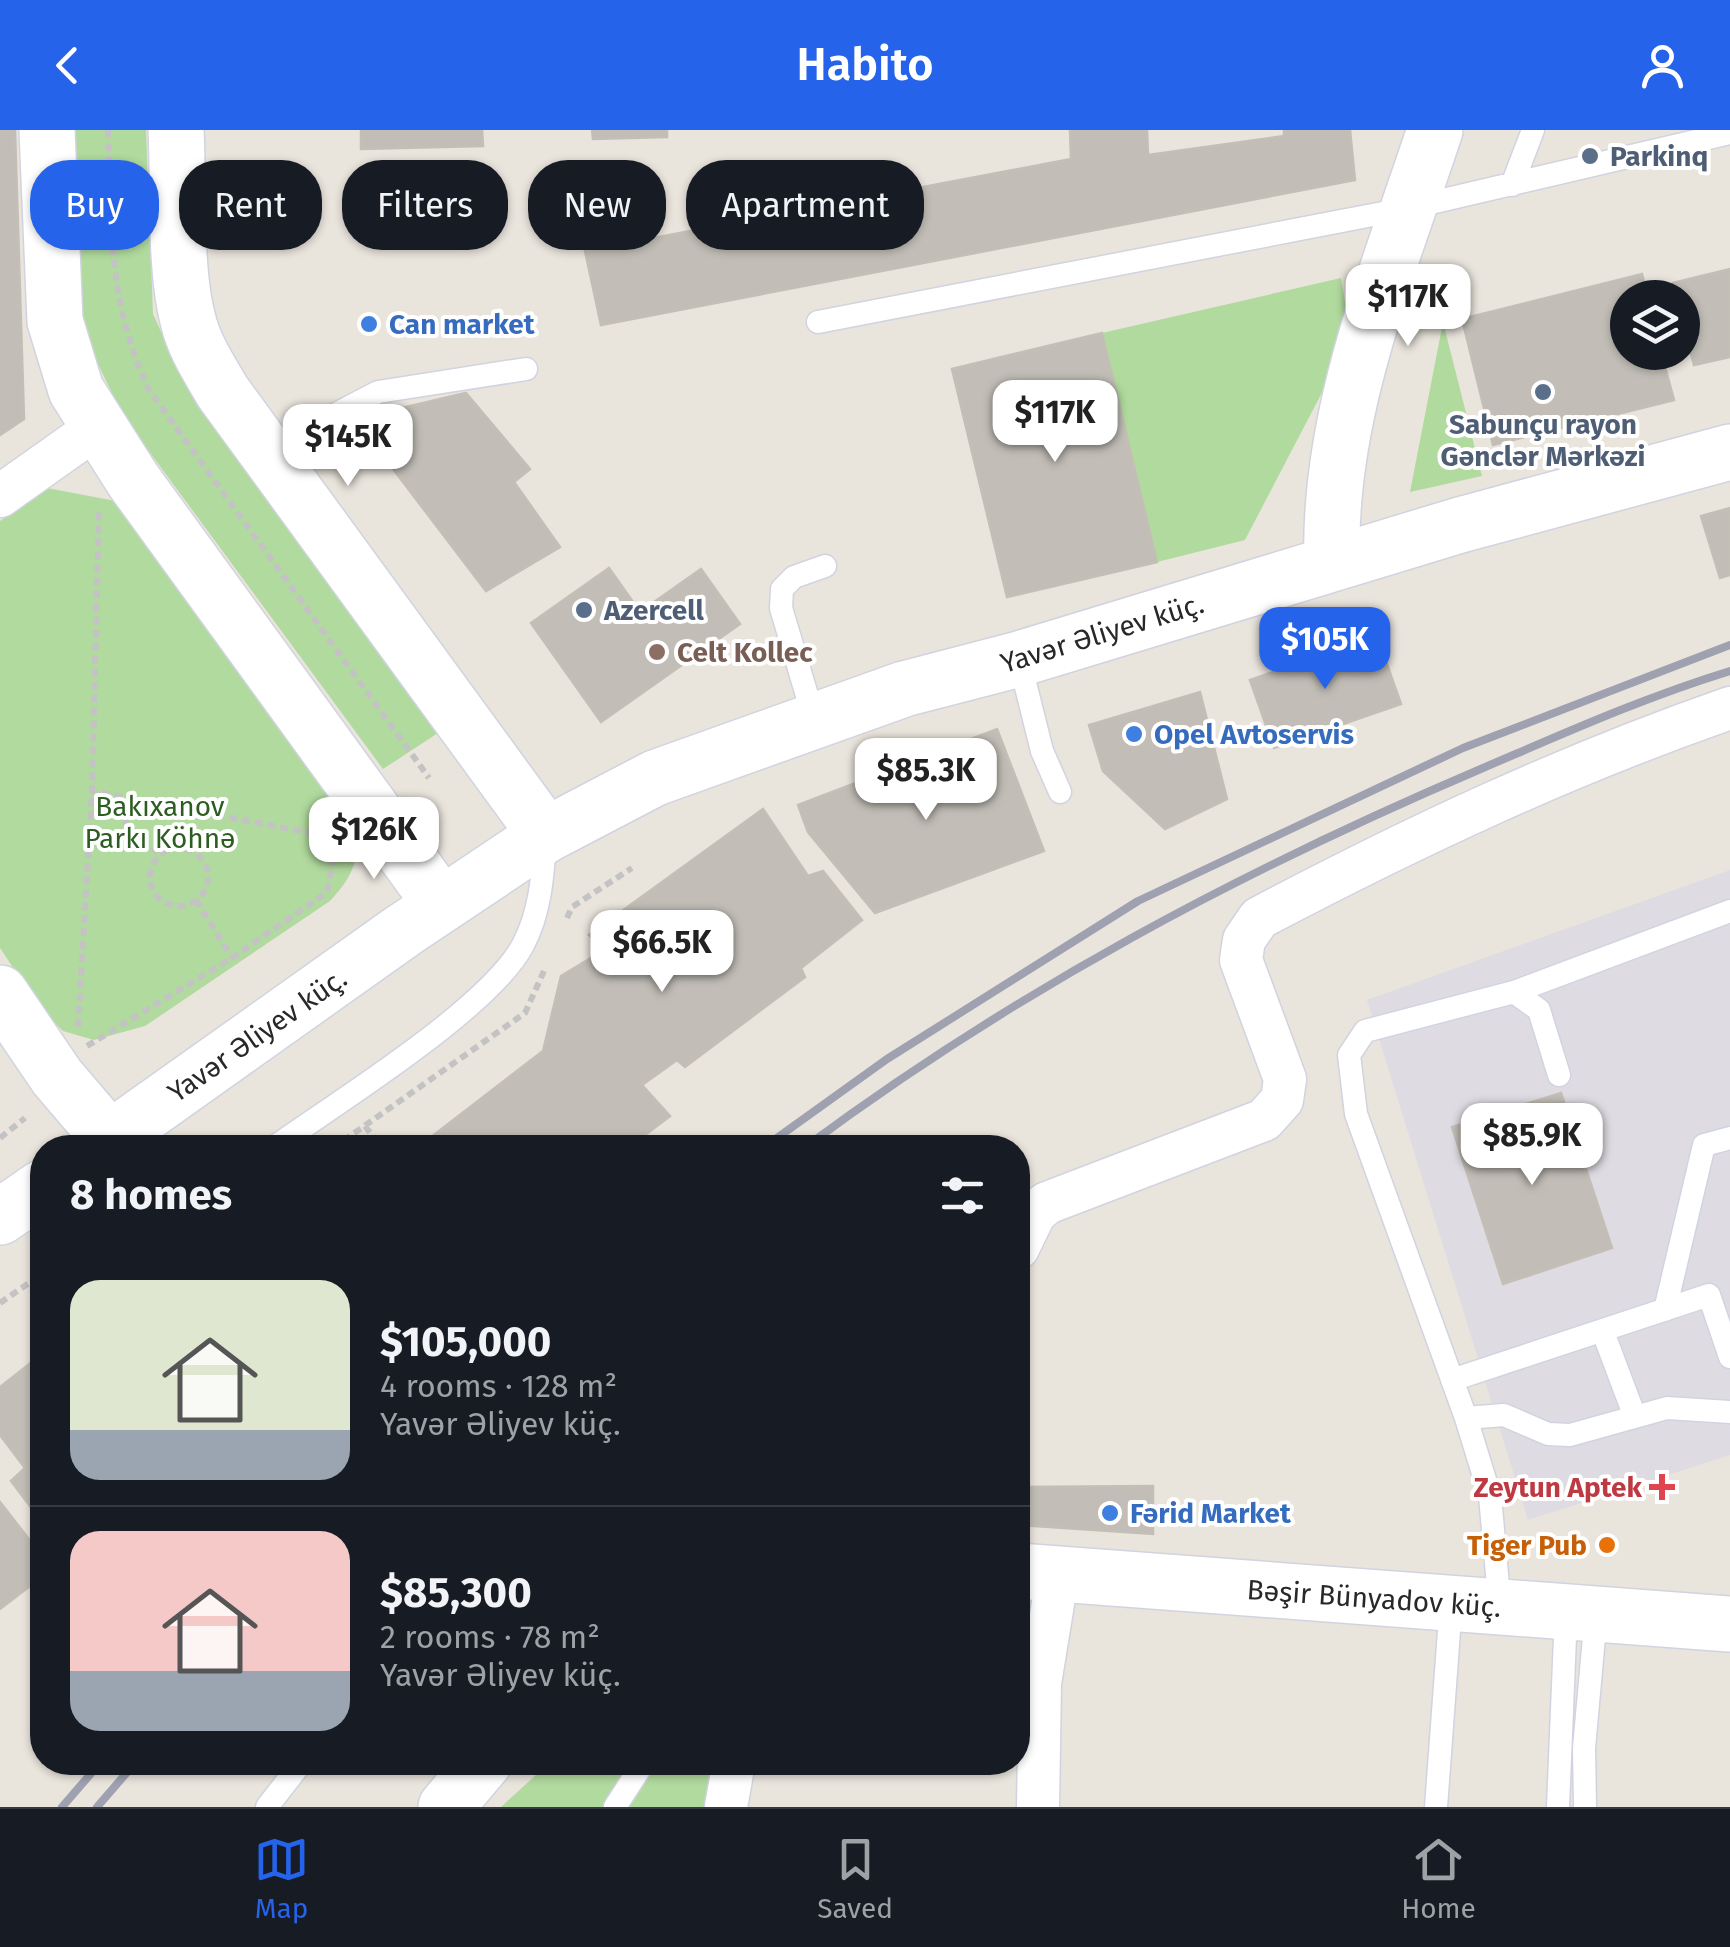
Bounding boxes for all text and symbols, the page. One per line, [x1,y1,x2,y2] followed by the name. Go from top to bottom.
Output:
[40,38,95,93] icon: back
[797,38,933,92] text: Habito
[1635,38,1690,93] icon: person
[1610,140,1708,173] place label: Parkinq
[1579,145,1601,167] marker: Parkinq
[30,160,159,250] chip: Buy
[179,160,322,250] chip: Rent
[342,160,508,250] chip: Filters
[528,160,666,250] chip: New
[686,160,924,250] chip: Apartment
[1338,264,1478,349] pin: $117K
[1368,277,1448,315] text: $117K
[1610,280,1700,370] map controls
[1610,280,1700,370] button: layers
[389,308,536,341] place label: Can market
[358,313,380,335] marker: Can market
[985,380,1125,465] pin: $117K
[1532,381,1554,403] marker: Sabunçu rayon Gənclər Mərkəzi
[1015,393,1095,431] text: $117K
[278,404,418,489] pin: $145K
[1441,408,1645,473] place label: Sabunçu rayon Gənclər Mərkəzi
[305,417,391,455] text: $145K
[997,587,1208,680] street label: Yavər Əliyev küç.
[603,594,705,627] place label: Azercell
[573,599,595,621] marker: Azercell
[1255,607,1395,692] pin: $105K
[1281,620,1369,658] text: $105K
[677,636,813,669] place label: Celt Kollec
[646,641,668,663] marker: Celt Kollec
[1154,718,1354,751] place label: Opel Avtoservis
[1123,723,1145,745] marker: Opel Avtoservis
[845,738,1007,823] pin: $85.3K
[877,751,975,789] text: $85.3K
[84,790,236,855] park label: Bakıxanov Parkı Köhnə
[304,797,444,882] pin: $126K
[331,810,417,848] text: $126K
[581,910,743,995] pin: $66.5K
[612,923,712,961] text: $66.5K
[162,962,353,1109] street label: Yavər Əliyev küç.
[1451,1103,1613,1188] pin: $85.9K
[1483,1116,1581,1154] text: $85.9K
[935,1168,990,1223] icon: filters
[70,1170,232,1220] text: 8 homes
[380,1317,551,1367] text: $105,000
[150,1320,270,1440] icon: home
[380,1367,617,1405] text: 4 rooms · 128 m²
[380,1405,621,1443] text: Yavər Əliyev küç.
[1474,1471,1643,1504] place label: Zeytun Aptek
[1651,1476,1673,1498] marker: Zeytun Aptek
[1130,1497,1292,1530] place label: Fərid Market
[1099,1502,1121,1524] marker: Fərid Market
[1467,1529,1587,1562] place label: Tiger Pub
[1596,1534,1618,1556] marker: Tiger Pub
[380,1568,532,1618] text: $85,300
[150,1571,270,1691] icon: home
[1246,1573,1502,1624] street label: Bəşir Bünyadov küç.
[380,1618,600,1656] text: 2 rooms · 78 m²
[380,1656,621,1694] text: Yavər Əliyev küç.
[254,1832,309,1925] tab: Map
[817,1832,893,1925] tab: Saved
[1401,1832,1476,1925] tab: Home

